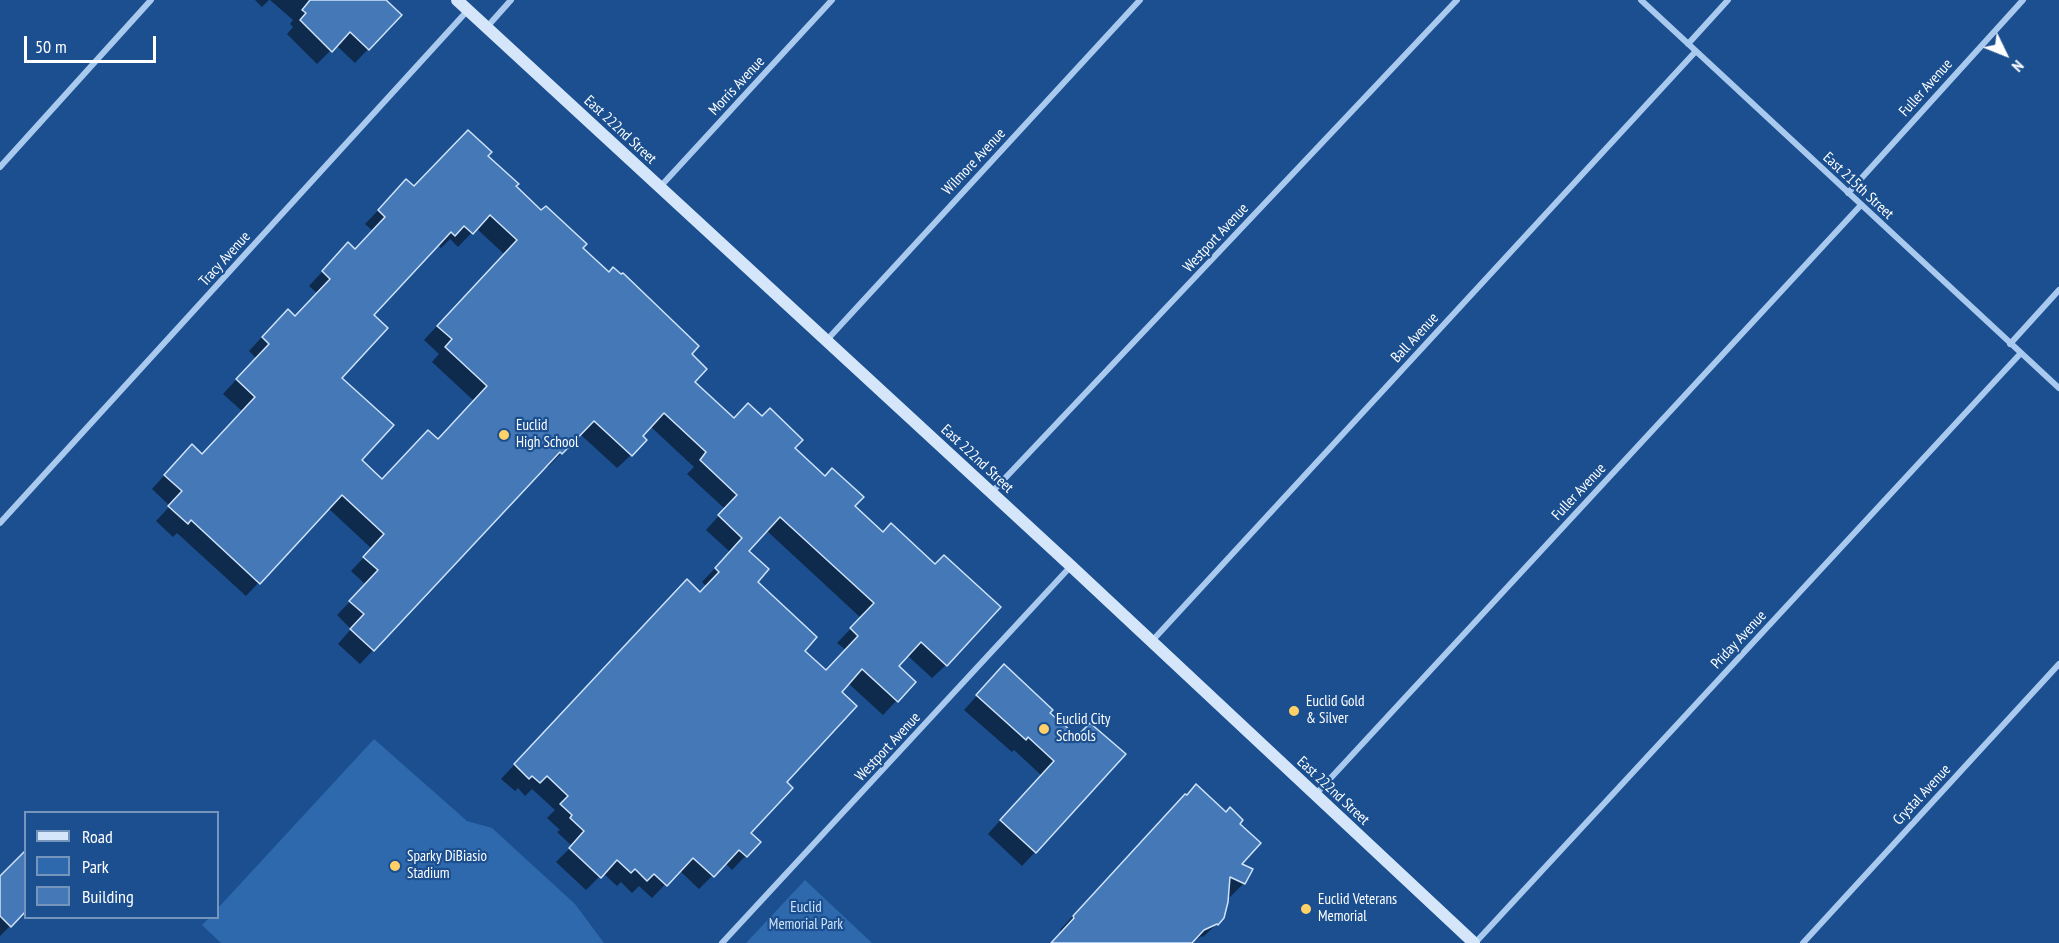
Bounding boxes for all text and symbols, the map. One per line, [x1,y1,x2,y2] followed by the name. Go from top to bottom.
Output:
[27,24,159,62] scale bar
[1975,24,2035,84] north arrow
[35,35,67,58] text: 50 m
[705,53,769,119] street label: Morris Avenue
[1896,56,1956,120] street label: Fuller Avenue
[2008,56,2028,76] text: N
[580,92,660,168] street label: East 222nd Street
[939,125,1009,199] street label: Wilmore Avenue
[1819,149,1897,223] street label: East 215th Street
[1180,200,1252,276] street label: Westport Avenue
[196,228,254,290] street label: Tracy Avenue
[1388,309,1442,367] street label: Ball Avenue
[516,417,578,452] place label: Euclid High School
[937,421,1017,497] street label: East 222nd Street
[497,428,511,442] marker: Euclid High School
[1548,460,1610,524] street label: Fuller Avenue
[1708,607,1770,673] street label: Priday Avenue
[1306,693,1365,728] place label: Euclid Gold & Silver
[1287,704,1301,718] marker: Euclid Gold & Silver
[852,709,924,785] street label: Westport Avenue
[1056,711,1111,746] place label: Euclid City Schools
[1037,722,1051,736] marker: Euclid City Schools
[1293,753,1373,829] street label: East 222nd Street
[1889,761,1955,829] street label: Crystal Avenue
[24,811,219,919] legend
[82,825,113,848] text: Road
[407,848,487,883] place label: Sparky DiBiasio Stadium
[82,855,109,878] text: Park
[388,859,402,873] marker: Sparky DiBiasio Stadium
[82,885,134,908] text: Building
[1318,891,1397,926] place label: Euclid Veterans Memorial
[769,899,843,934] park label: Euclid Memorial Park
[1299,902,1313,916] marker: Euclid Veterans Memorial

